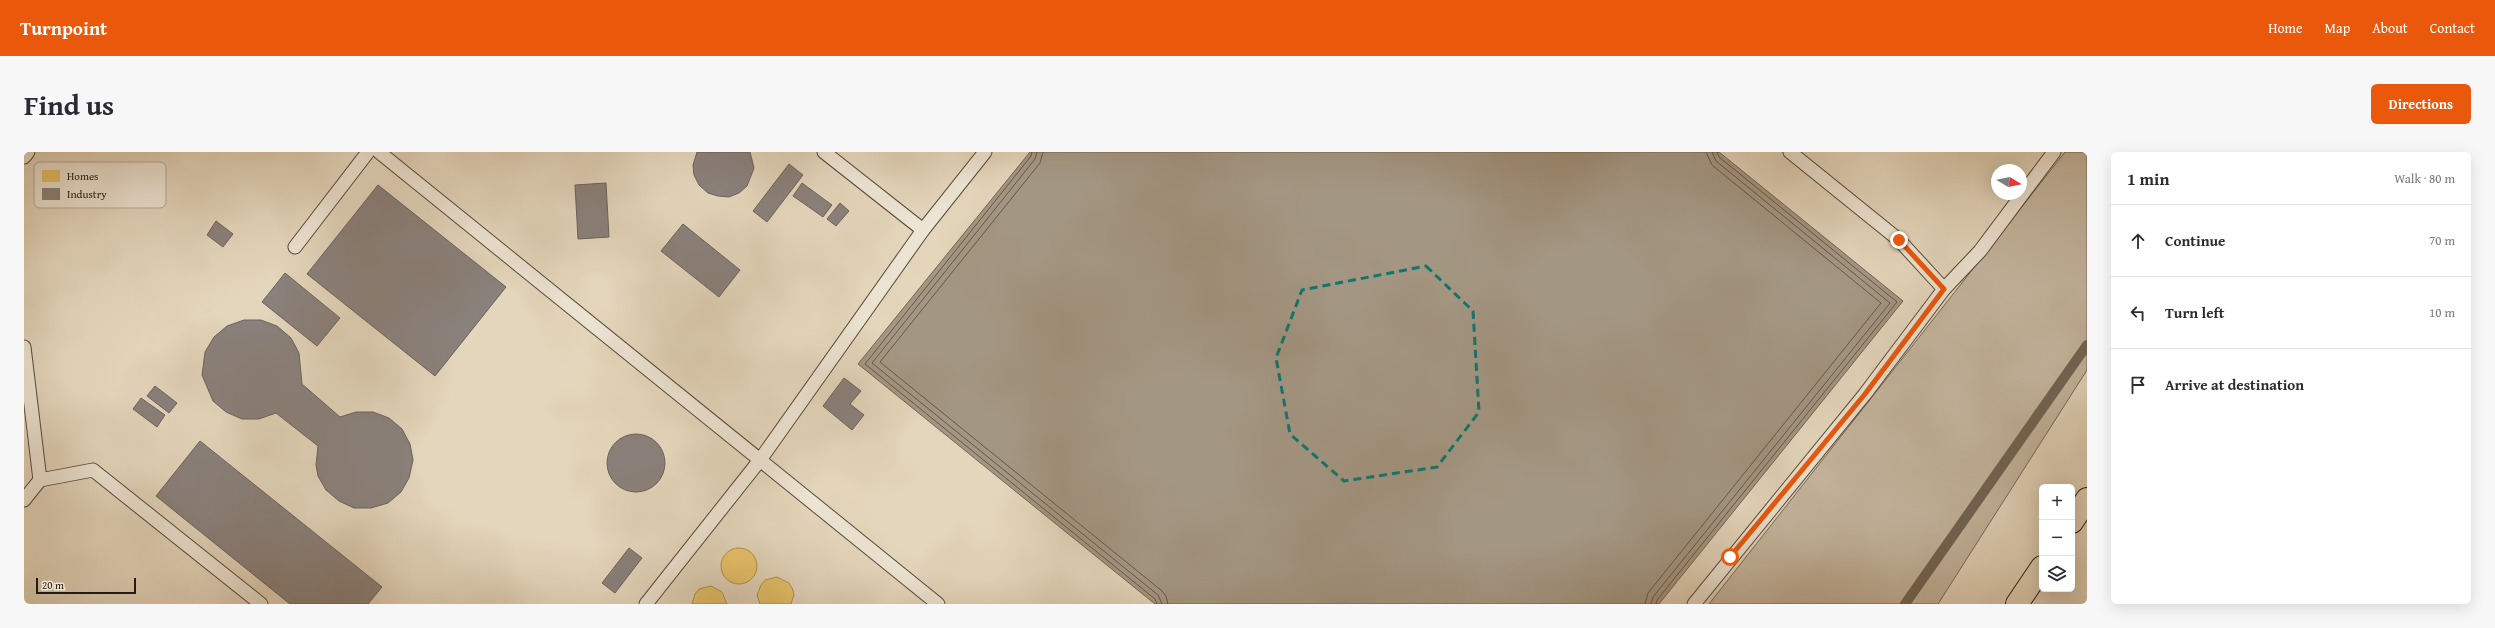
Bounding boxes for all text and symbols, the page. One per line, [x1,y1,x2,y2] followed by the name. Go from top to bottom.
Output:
[20,14,107,42] text: Turnpoint
[2268,18,2303,38] text: Home
[2325,18,2350,38] text: Map
[2372,18,2408,38] text: About
[2430,18,2475,38] text: Contact
[24,84,114,125] text: Find us
[2371,84,2471,124] button: Directions
[34,162,166,208] legend
[1991,164,2027,200] north arrow
[2127,166,2169,191] text: 1 min
[67,168,98,184] text: Homes
[2394,169,2455,188] text: Walk · 80 m
[67,186,107,202] text: Industry
[2127,230,2149,252] icon: ahead
[2165,230,2226,251] text: Continue
[1890,231,1908,249] route end
[2429,231,2455,250] text: 70 m
[2127,302,2149,324] icon: left
[2165,302,2224,323] text: Turn left
[2429,303,2455,322] text: 10 m
[2127,374,2149,396] icon: arrive
[2165,374,2304,395] text: Arrive at destination
[2039,484,2075,592] map controls
[2039,484,2075,520] button: +
[2039,520,2075,556] button: −
[1721,548,1739,566] route start
[2039,556,2075,592] button: layers
[36,576,136,595] scale bar
[42,577,64,593] text: 20 m

